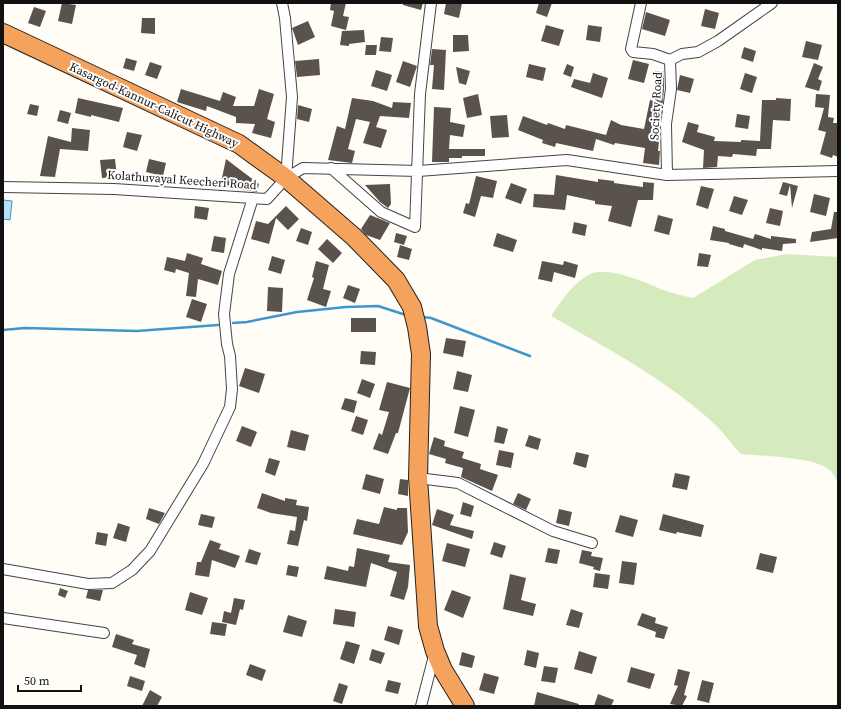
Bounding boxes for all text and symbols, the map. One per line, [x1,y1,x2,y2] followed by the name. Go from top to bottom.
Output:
[67,59,242,152] street label: Kasargod-Kannur-Calicut Highway
[646,71,666,141] street label: Society Road
[107,167,257,193] street label: Kolathuvayal Keecheri Road
[18,667,81,693] scale bar
[24,673,50,689] text: 50 m

